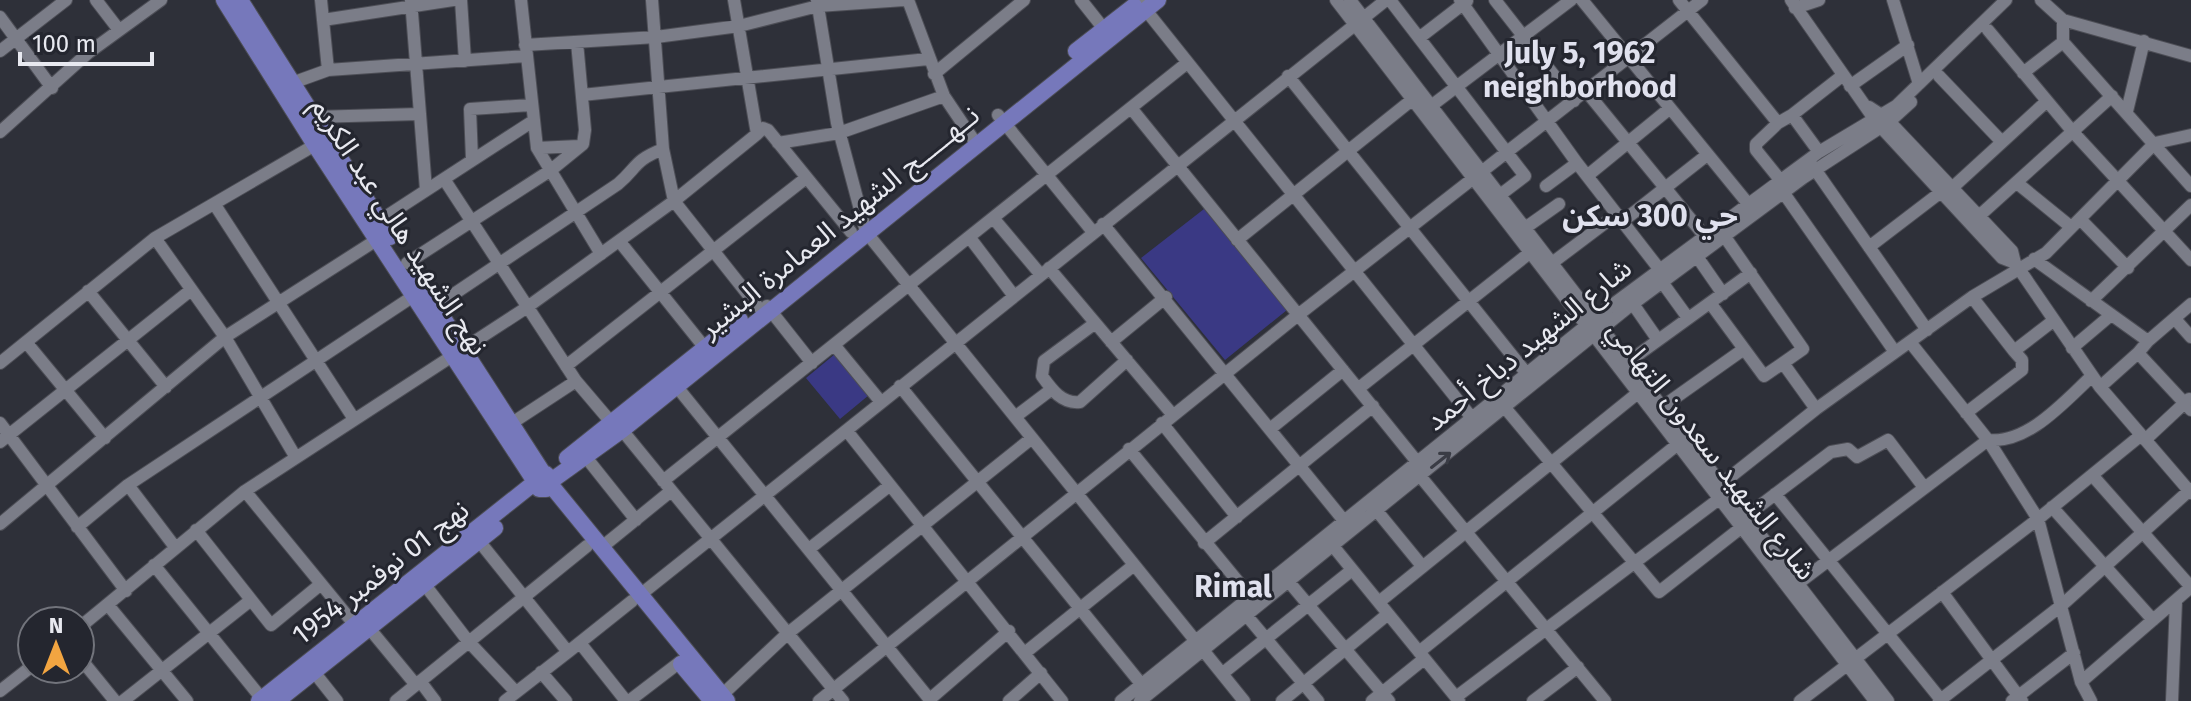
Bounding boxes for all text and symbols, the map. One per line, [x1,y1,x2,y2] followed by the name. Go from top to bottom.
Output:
[20,16,152,66] scale bar
[32,30,96,58] text: 100 m
[1483,35,1677,105] district label: July 5, 1962 neighborhood
[300,91,495,364] street label: نهج الشهيد هالي عبد الكريم
[692,98,988,348] street label: نــهـــــج الشهيد العمامرة البشير
[1562,198,1738,240] district label: حي 300 سكن
[1418,250,1640,441] street label: شارع الشهيد دباخ أحمد
[1597,314,1823,589] street label: شارع الشهيد سعدون التهامي
[1430,451,1451,468] one-way arrow
[285,493,478,655] street label: نهج 01 نوفمبر 1954
[1194,569,1272,605] district label: Rimal
[16,605,96,685] north arrow
[49,612,63,639] text: N

